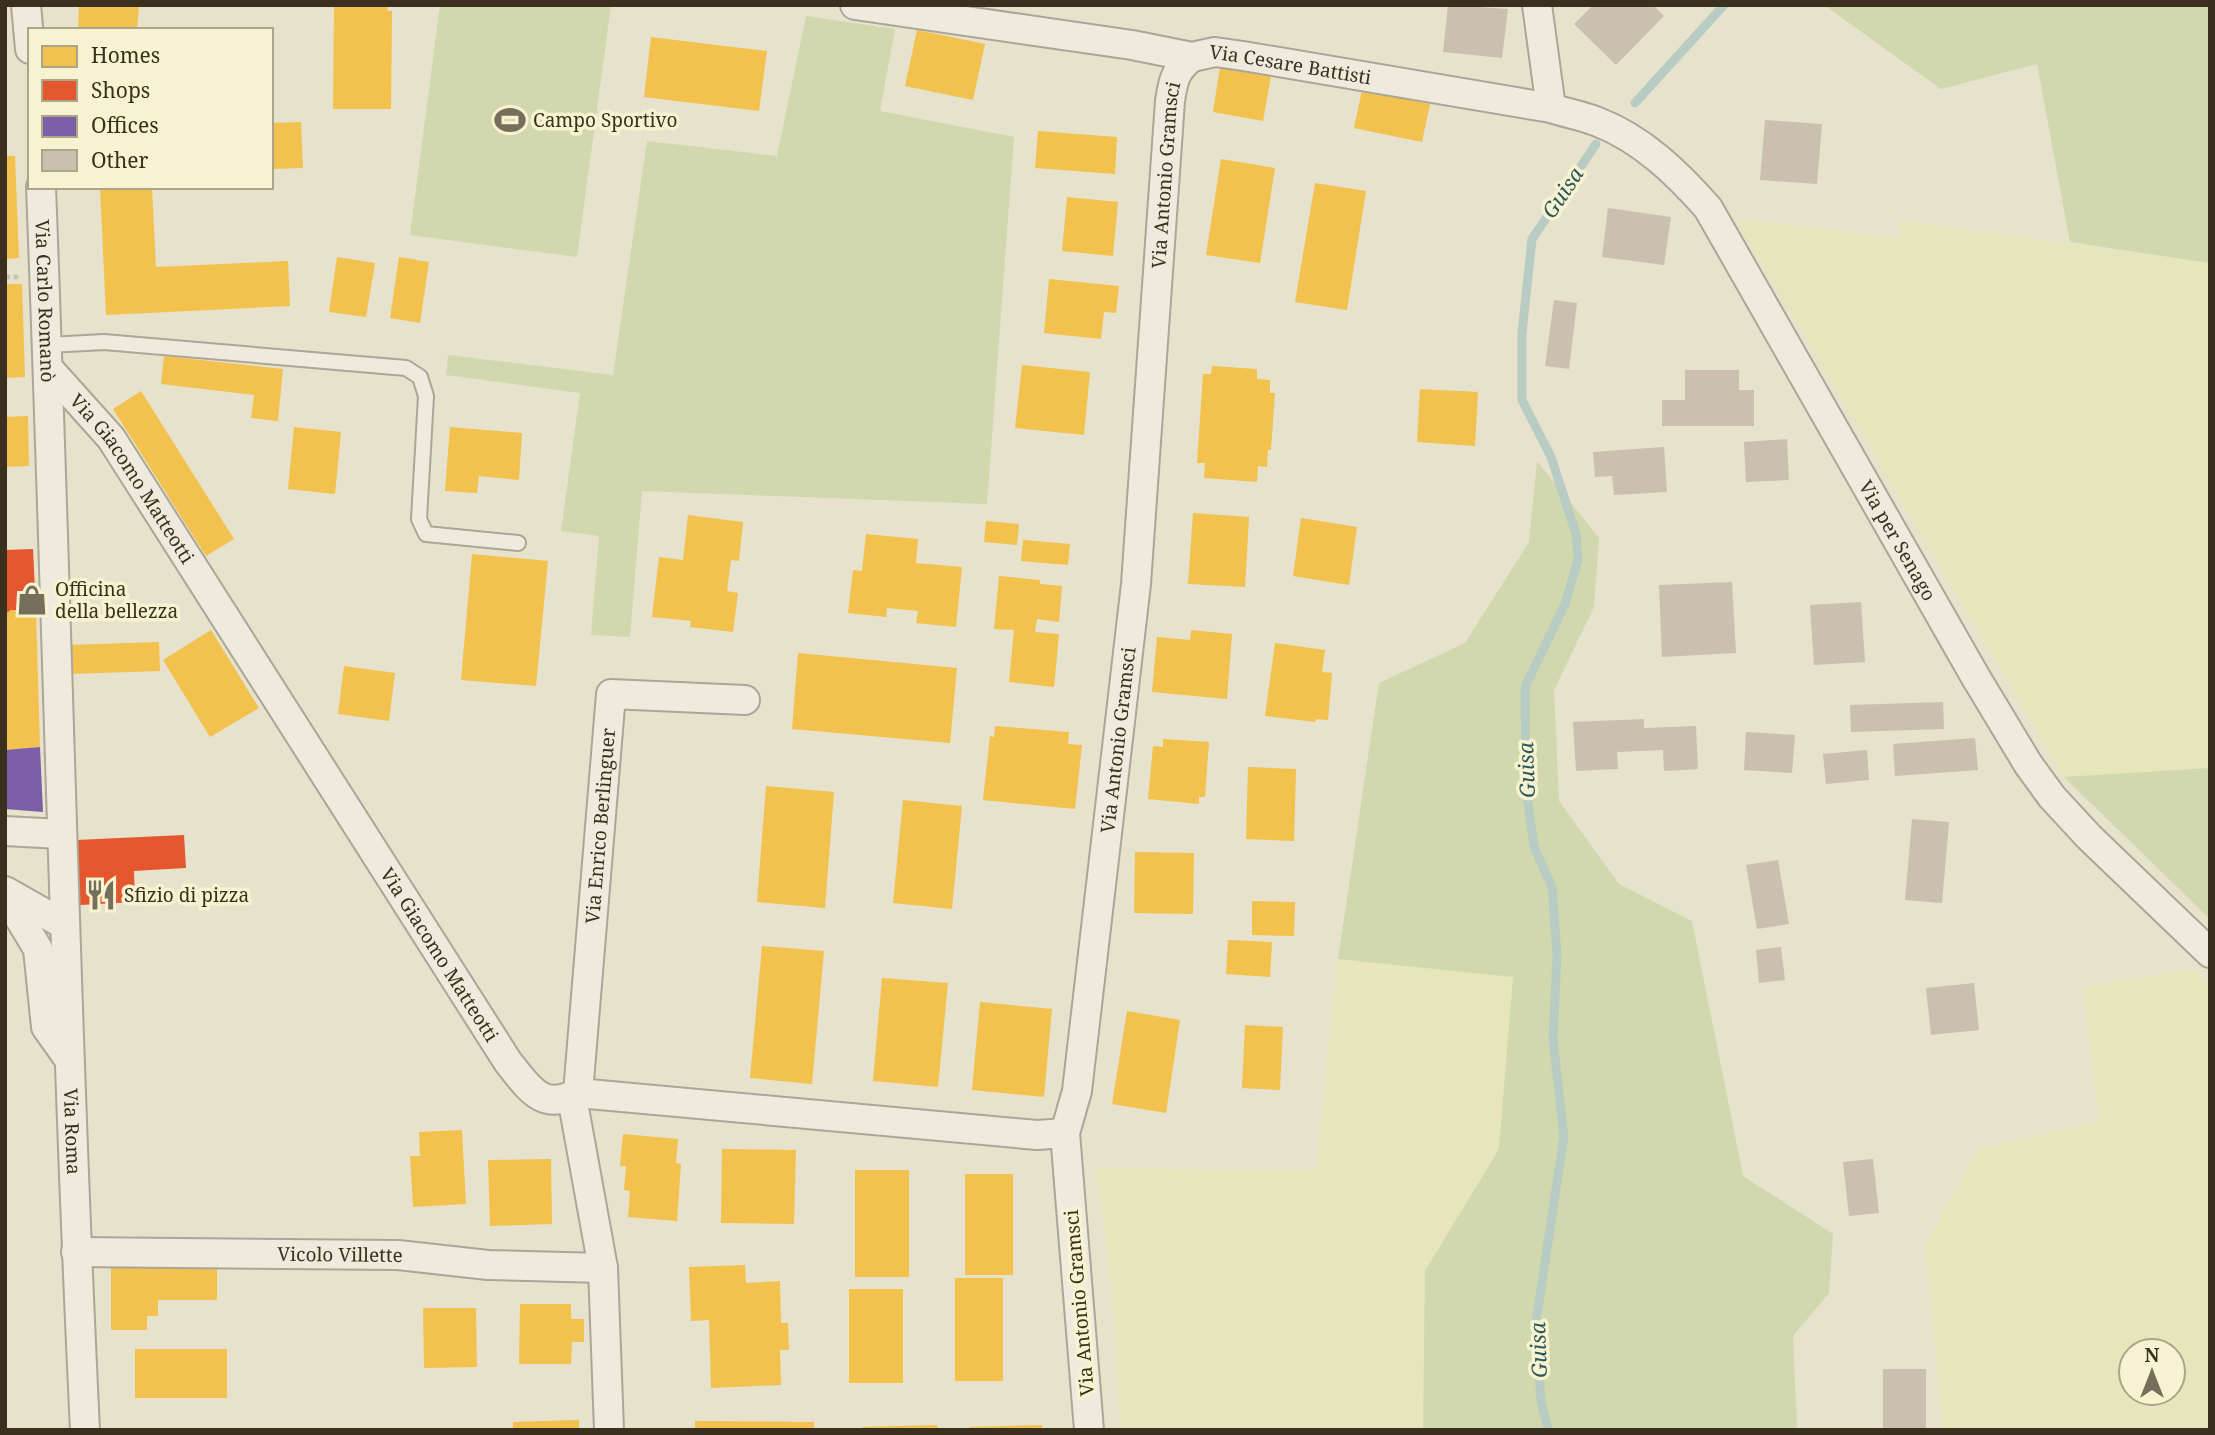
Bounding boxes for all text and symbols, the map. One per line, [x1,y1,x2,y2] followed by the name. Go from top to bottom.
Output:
[28,28,273,189] legend
[1208,38,1373,90] street label: Via Cesare Battisti
[91,41,160,69] text: Homes
[91,76,150,104] text: Shops
[1145,79,1186,269] street label: Via Antonio Gramsci
[493,103,527,137] sports icon: Campo Sportivo
[533,107,678,133] place label: Campo Sportivo
[91,111,159,139] text: Offices
[91,146,149,174] text: Other
[1535,161,1590,223] water label: Guisa
[29,219,61,383] street label: Via Carlo Romanò
[64,388,200,568] street label: Via Giacomo Matteotti
[1853,475,1942,606] street label: Via per Senago
[55,576,178,624] place label: Officina della bellezza
[15,583,49,617] shop icon: Officina della bellezza
[1094,646,1142,834] street label: Via Antonio Gramsci
[579,727,621,925] street label: Via Enrico Berlinguer
[1511,741,1541,798] water label: Guisa
[375,862,505,1047] street label: Via Giacomo Matteotti
[84,878,118,912] restaurant icon: Sfizio di pizza
[124,882,249,908] place label: Sfizio di pizza
[58,1088,87,1175] street label: Via Roma
[1058,1209,1100,1397] street label: Via Antonio Gramsci
[277,1241,403,1268] street label: Vicolo Villette
[1523,1321,1553,1378] water label: Guisa
[2117,1337,2187,1407] north arrow
[2145,1342,2160,1368] text: N

